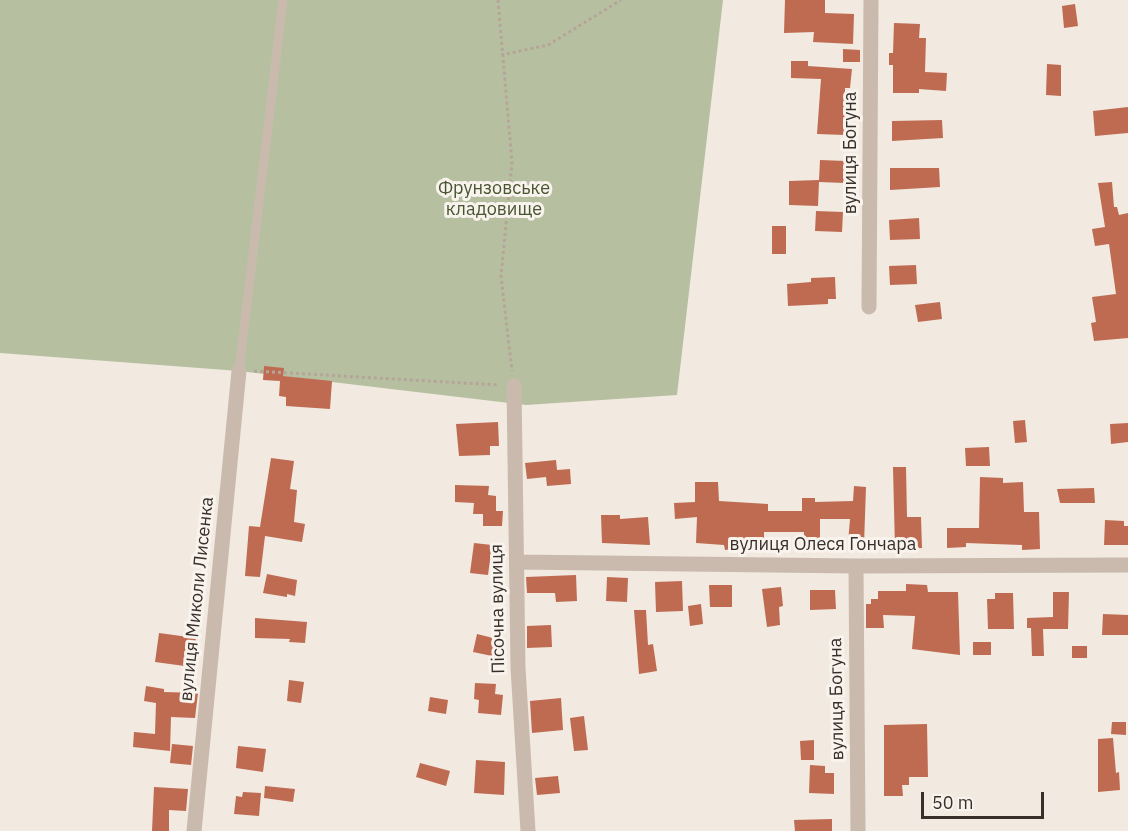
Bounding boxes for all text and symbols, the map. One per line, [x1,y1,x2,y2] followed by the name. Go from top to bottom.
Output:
[840,92,862,214] street label: вулиця Богуна
[438,178,550,220] park label: Фрунзовське кладовище
[176,496,218,702] street label: вулиця Миколи Лисенка
[730,534,916,556] street label: вулиця Олеся Гончара
[486,544,510,674] street label: Пісочна вулиця
[825,637,849,761] street label: вулиця Богуна
[924,780,1047,818] scale bar
[932,791,974,814] text: 50 m

